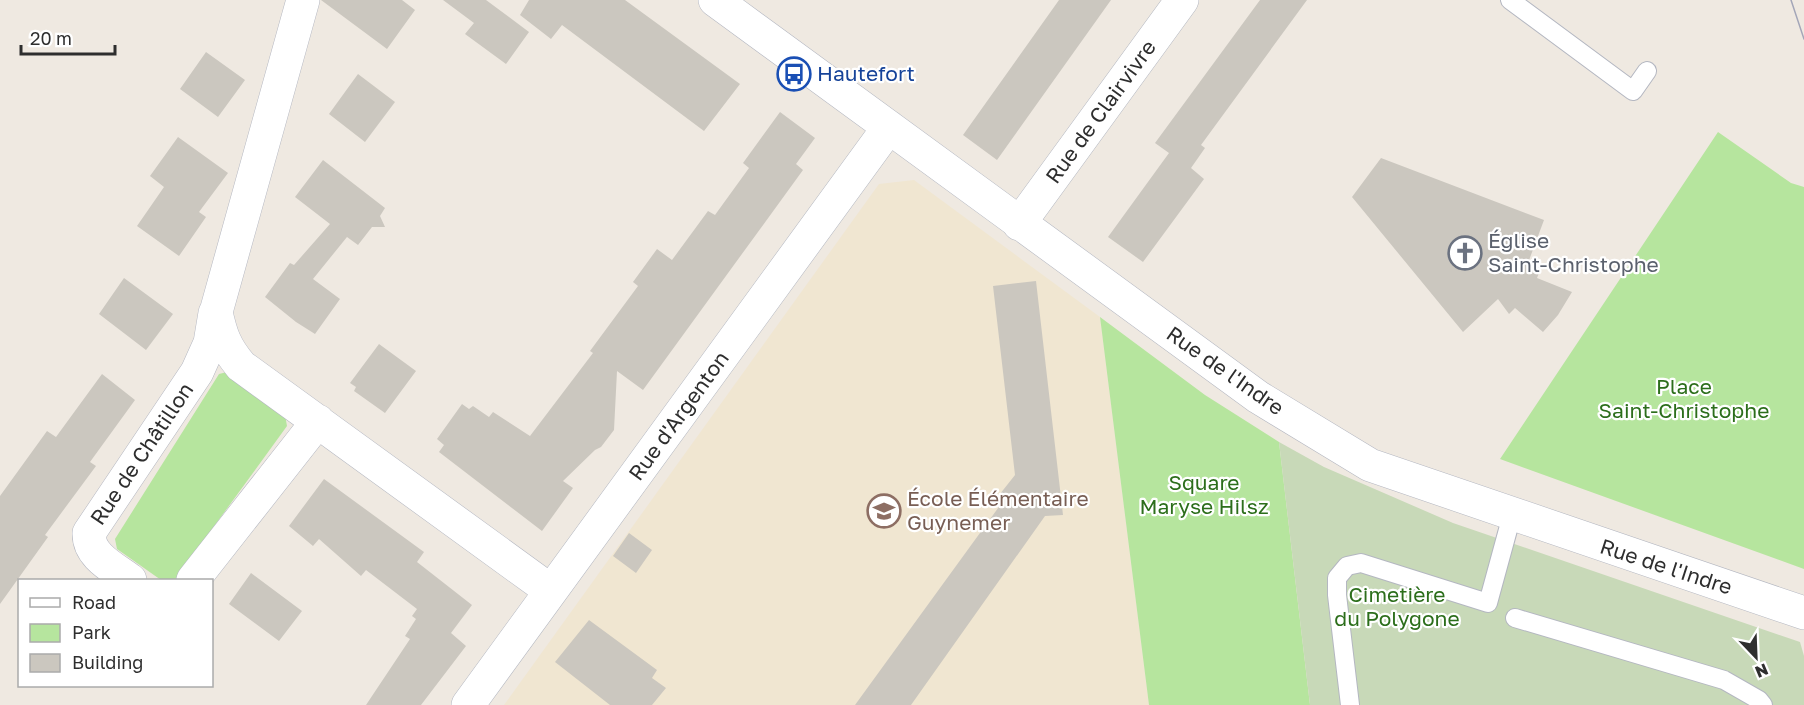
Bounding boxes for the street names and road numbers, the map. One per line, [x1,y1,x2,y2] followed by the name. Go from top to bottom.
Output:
[1039,35,1161,188] street label: Rue de Clairvivre
[1162,320,1289,420] street label: Rue de l'Indre
[623,346,734,485] street label: Rue d'Argenton
[84,377,198,530] street label: Rue de Châtillon
[1597,532,1736,600] street label: Rue de l'Indre

